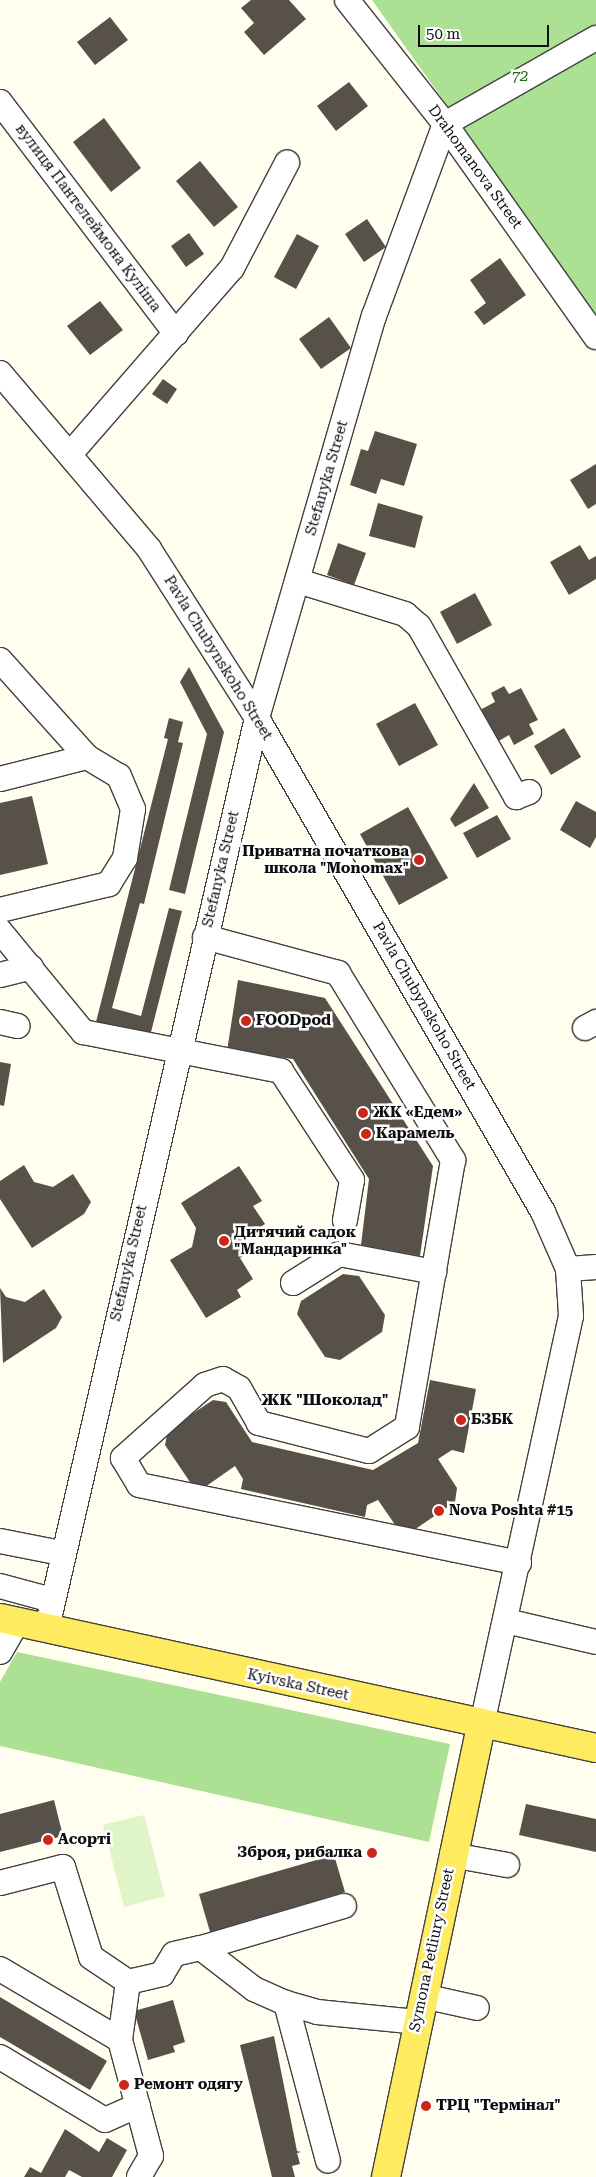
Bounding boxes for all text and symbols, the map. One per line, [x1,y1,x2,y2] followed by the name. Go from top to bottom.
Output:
[421,15,552,47] scale bar
[426,25,460,43] text: 50 m
[512,68,528,86] park label: 72
[424,102,526,232] street label: Drahomanova Street
[11,120,165,316] street label: вулиця Пантелеймона Куліша
[302,418,352,538] street label: Stefanyka Street
[160,572,276,744] street label: Pavla Chubynskoho Street
[199,809,243,929] street label: Stefanyka Street
[242,842,409,877] place label: Приватна початкова школа "Monomax"
[413,854,425,866] marker: Приватна початкова школа "Monomax"
[368,919,480,1093] street label: Pavla Chubynskoho Street
[256,1012,331,1030] place label: FOODpod
[240,1015,252,1027] marker: FOODpod
[373,1104,462,1122] place label: ЖК «Едем»
[357,1107,369,1119] marker: ЖК «Едем»
[376,1125,454,1143] place label: Карамель
[360,1128,372,1140] marker: Карамель
[107,1203,151,1323] street label: Stefanyka Street
[234,1223,356,1258] place label: Дитячий садок "Мандаринка"
[218,1235,230,1247] marker: Дитячий садок "Мандаринка"
[261,1390,389,1410] district label: ЖК "Шоколад"
[471,1411,513,1429] place label: БЗБК
[455,1414,467,1426] marker: БЗБК
[449,1502,573,1520] place label: Nova Poshta #15
[433,1505,445,1517] marker: Nova Poshta #15
[246,1665,350,1705] street label: Kyivska Street
[58,1831,111,1849] place label: Асорті
[42,1834,54,1846] marker: Асорті
[237,1844,362,1862] place label: Зброя, рибалка
[366,1847,378,1859] marker: Зброя, рибалка
[406,1867,458,2033] street label: Symona Petliury Street
[134,2076,243,2094] place label: Ремонт одягу
[118,2079,130,2091] marker: Ремонт одягу
[436,2097,561,2115] place label: ТРЦ "Термінал"
[420,2100,432,2112] marker: ТРЦ "Термінал"

